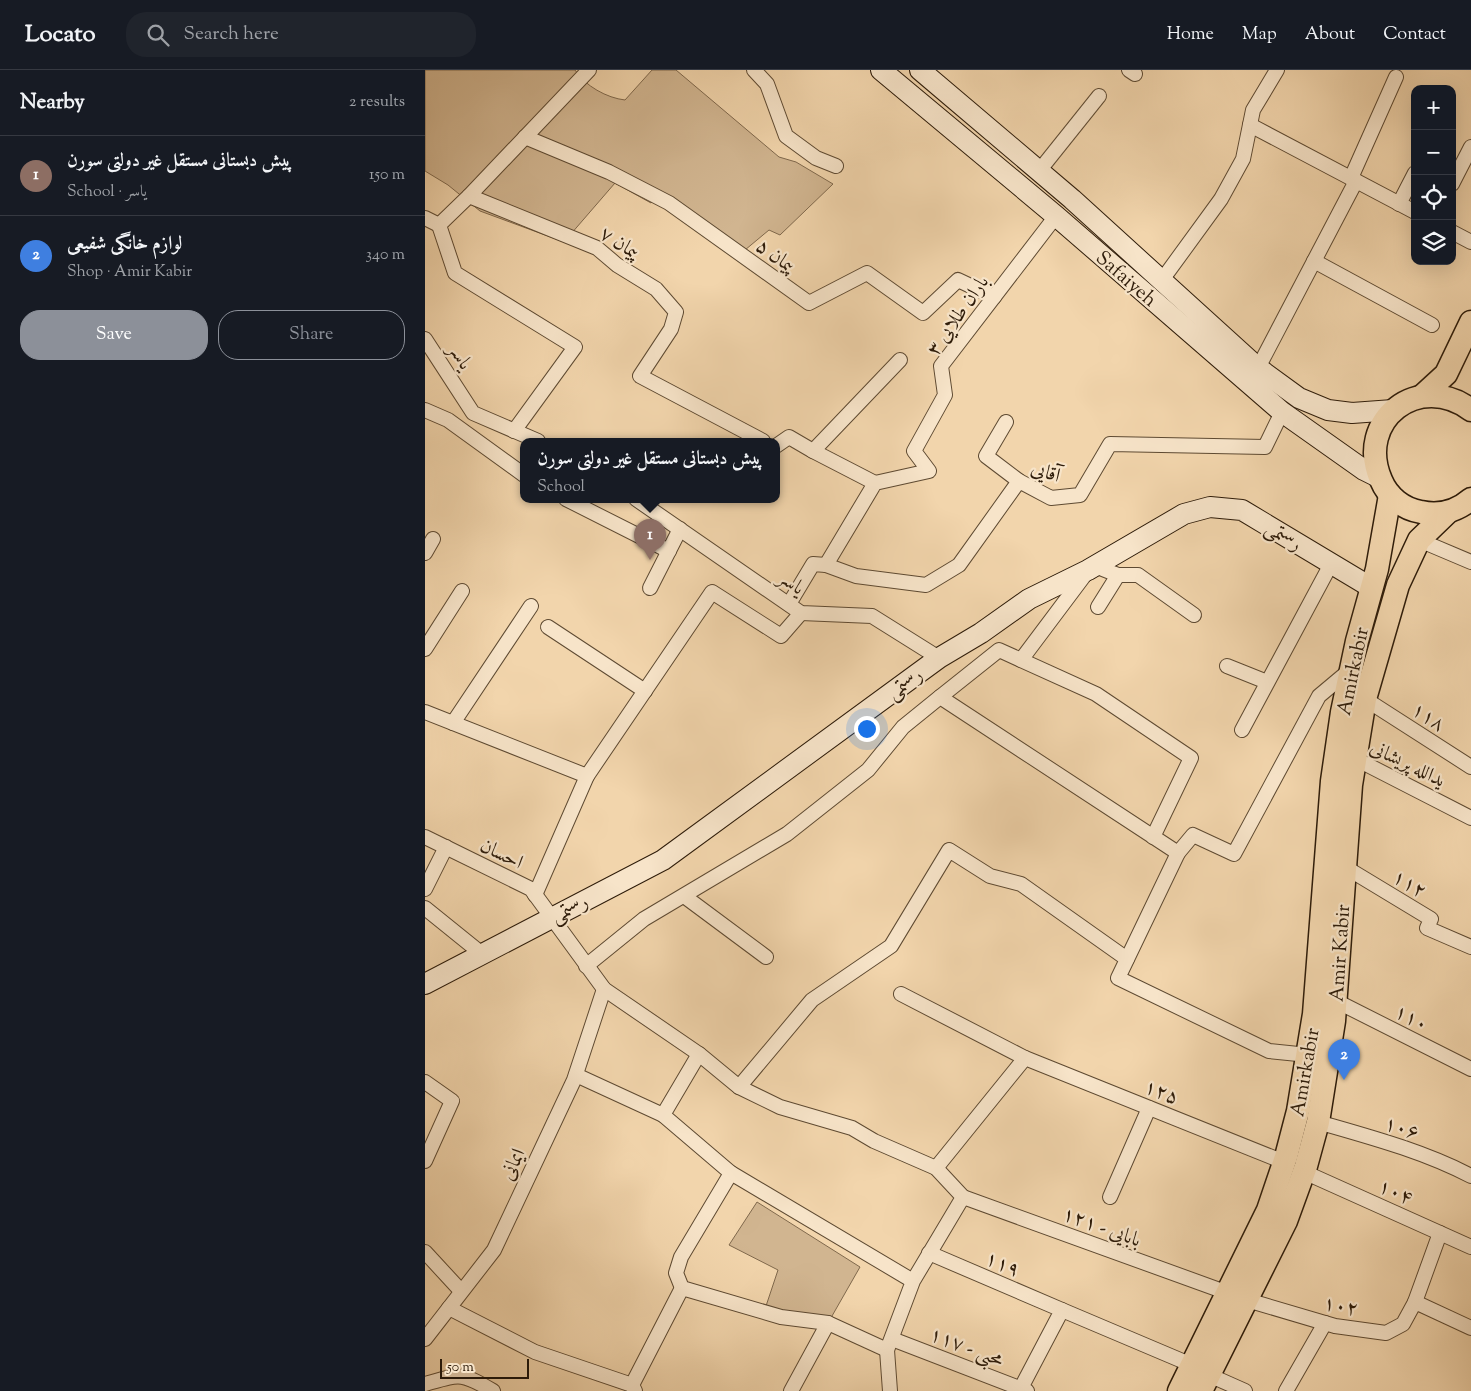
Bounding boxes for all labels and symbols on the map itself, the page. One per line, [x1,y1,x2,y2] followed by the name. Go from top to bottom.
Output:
[593,220,646,269] street label: پیمان ۷
[749,233,802,282] street label: پیمان ۵
[1088,245,1163,315] street label: Safaiyeh
[921,270,997,363] street label: باران طلایی ۳
[438,337,479,377] street label: یاسر
[1027,455,1066,493] street label: آقایی
[1259,515,1307,560] street label: رستمی
[634,519,666,560] pin: 1
[770,563,811,604] street label: یاسر
[1331,624,1378,718] street label: Amirkabir
[881,662,930,708] street label: رستمی
[1405,696,1450,740] street label: ۱۱۸
[854,716,880,742] your location
[1364,734,1450,796] street label: یدالله پریشانی
[474,832,527,878] street label: احسان
[1386,864,1431,907] street label: ۱۱۲
[546,888,594,932] street label: رستمی
[1324,903,1359,1003] street label: Amir Kabir
[1389,998,1433,1040] street label: ۱۱۰
[1284,1025,1329,1119] street label: Amirkabir
[1328,1039,1360,1080] pin: 2
[1139,1073,1183,1113] street label: ۱۲۵
[1380,1110,1422,1149] street label: ۱۰۶
[494,1144,534,1186] street label: ایمانی
[1373,1173,1417,1214] street label: ۱۰۴
[1058,1201,1145,1256] street label: بابایی - ۱۲۱
[980,1245,1024,1286] street label: ۱۱۹
[1321,1290,1361,1325] street label: ۱۰۲
[925,1321,1007,1376] street label: محبی - ۱۱۷
[440,1356,529,1379] scale bar

